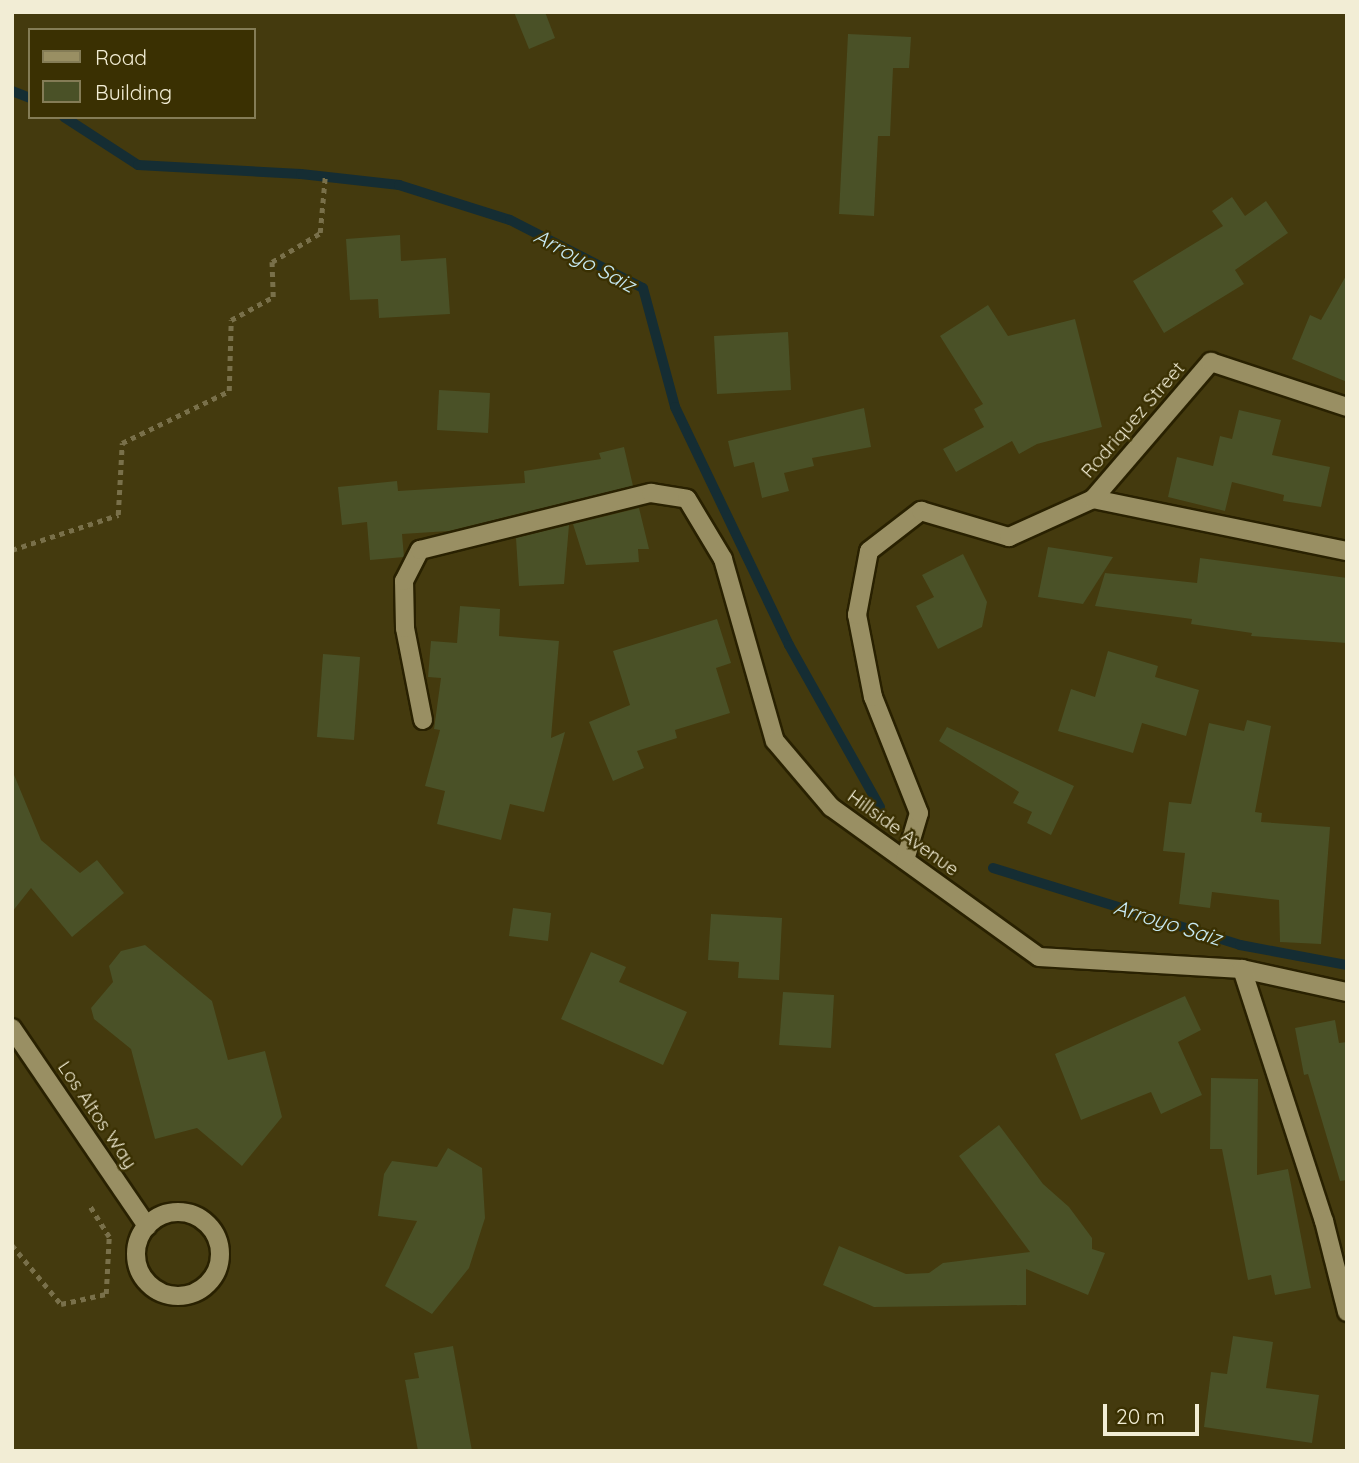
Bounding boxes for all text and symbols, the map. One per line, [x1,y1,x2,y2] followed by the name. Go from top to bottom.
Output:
[28,28,256,119] legend
[95,44,147,70] text: Road
[95,79,172,105] text: Building
[530,223,640,297] water label: Arroyo Saiz
[1076,357,1190,483] street label: Rodriquez Street
[843,785,963,881] street label: Hillside Avenue
[1111,894,1225,950] water label: Arroyo Saiz
[53,1057,141,1173] street label: Los Altos Way
[1107,1390,1203,1434] scale bar
[1116,1403,1165,1429] text: 20 m

